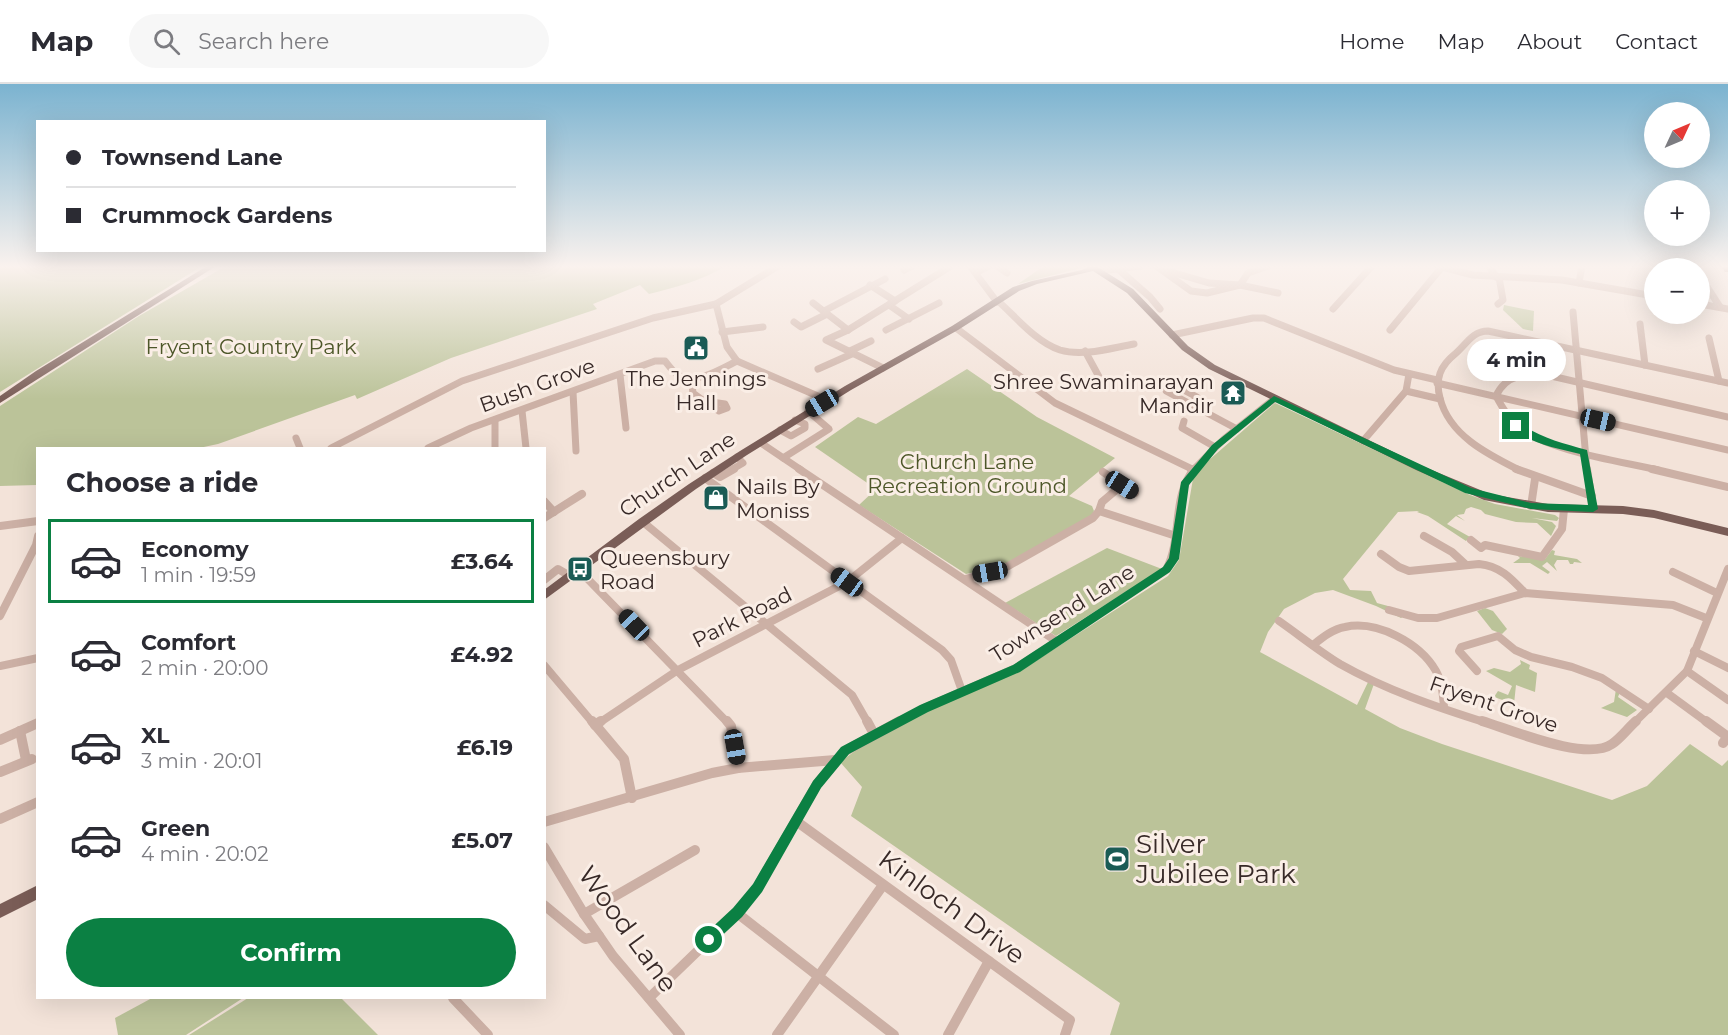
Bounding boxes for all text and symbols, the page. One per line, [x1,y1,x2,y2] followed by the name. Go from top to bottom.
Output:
[129,14,549,68] search box
[30,24,93,58] text: Map
[150,25,183,58] icon: search
[198,28,329,55] text: Search here
[1339,29,1404,54] text: Home
[1437,29,1484,54] text: Map
[1517,29,1582,54] text: About
[1615,29,1698,54] text: Contact
[1644,102,1710,168] north arrow
[1644,102,1710,324] map controls
[102,144,283,171] text: Townsend Lane
[1644,180,1710,246] button: +
[102,202,333,229] text: Crummock Gardens
[1644,258,1710,324] button: −
[681,333,711,363] public building icon: The Jennings Hall
[146,334,357,359] park label: Fryent Country Park
[1466,339,1565,381] callout: 4 min
[1486,348,1547,372] text: 4 min
[476,353,598,417] street label: Bush Grove
[626,366,766,415] place label: The Jennings Hall
[993,369,1214,418] place label: Shree Swaminarayan Mandir
[1218,378,1248,408] temple icon: Shree Swaminarayan Mandir
[802,386,842,420] car
[1578,407,1618,433] car
[1502,412,1529,439] route end
[614,426,740,522] street label: Church Lane
[867,449,1067,498] park label: Church Lane Recreation Ground
[66,466,258,499] text: Choose a ride
[1102,468,1142,502] car
[736,474,820,523] place label: Nails By Moniss
[701,483,731,513] shop icon: Nails By Moniss
[69,534,123,588] icon: car
[141,536,249,563] text: Economy
[600,545,730,594] place label: Queensbury Road
[451,548,513,575] text: £3.64
[565,554,595,584] bus stop icon: Queensbury Road
[985,559,1139,667] street label: Townsend Lane
[971,560,1009,584] car
[141,563,256,587] text: 1 min · 19:59
[827,564,867,600] car
[688,581,796,653] street label: Park Road
[615,606,653,644] car
[69,627,123,681] icon: car
[141,629,236,656] text: Comfort
[451,641,513,668] text: £4.92
[141,656,269,680] text: 2 min · 20:00
[1426,670,1562,738] street label: Fryent Grove
[69,720,123,774] icon: car
[141,722,170,749] text: XL
[723,728,747,766] car
[457,734,513,761] text: £6.19
[141,749,262,773] text: 3 min · 20:01
[69,813,123,867] icon: car
[141,815,210,842] text: Green
[452,827,513,854] text: £5.07
[1135,828,1296,890] place label: Silver Jubilee Park
[141,842,269,866] text: 4 min · 20:02
[873,843,1031,971] street label: Kinloch Drive
[1102,844,1132,874] sports icon: Silver Jubilee Park
[571,860,685,998] street label: Wood Lane
[66,918,516,987] button: Confirm
[695,926,722,953] route start

